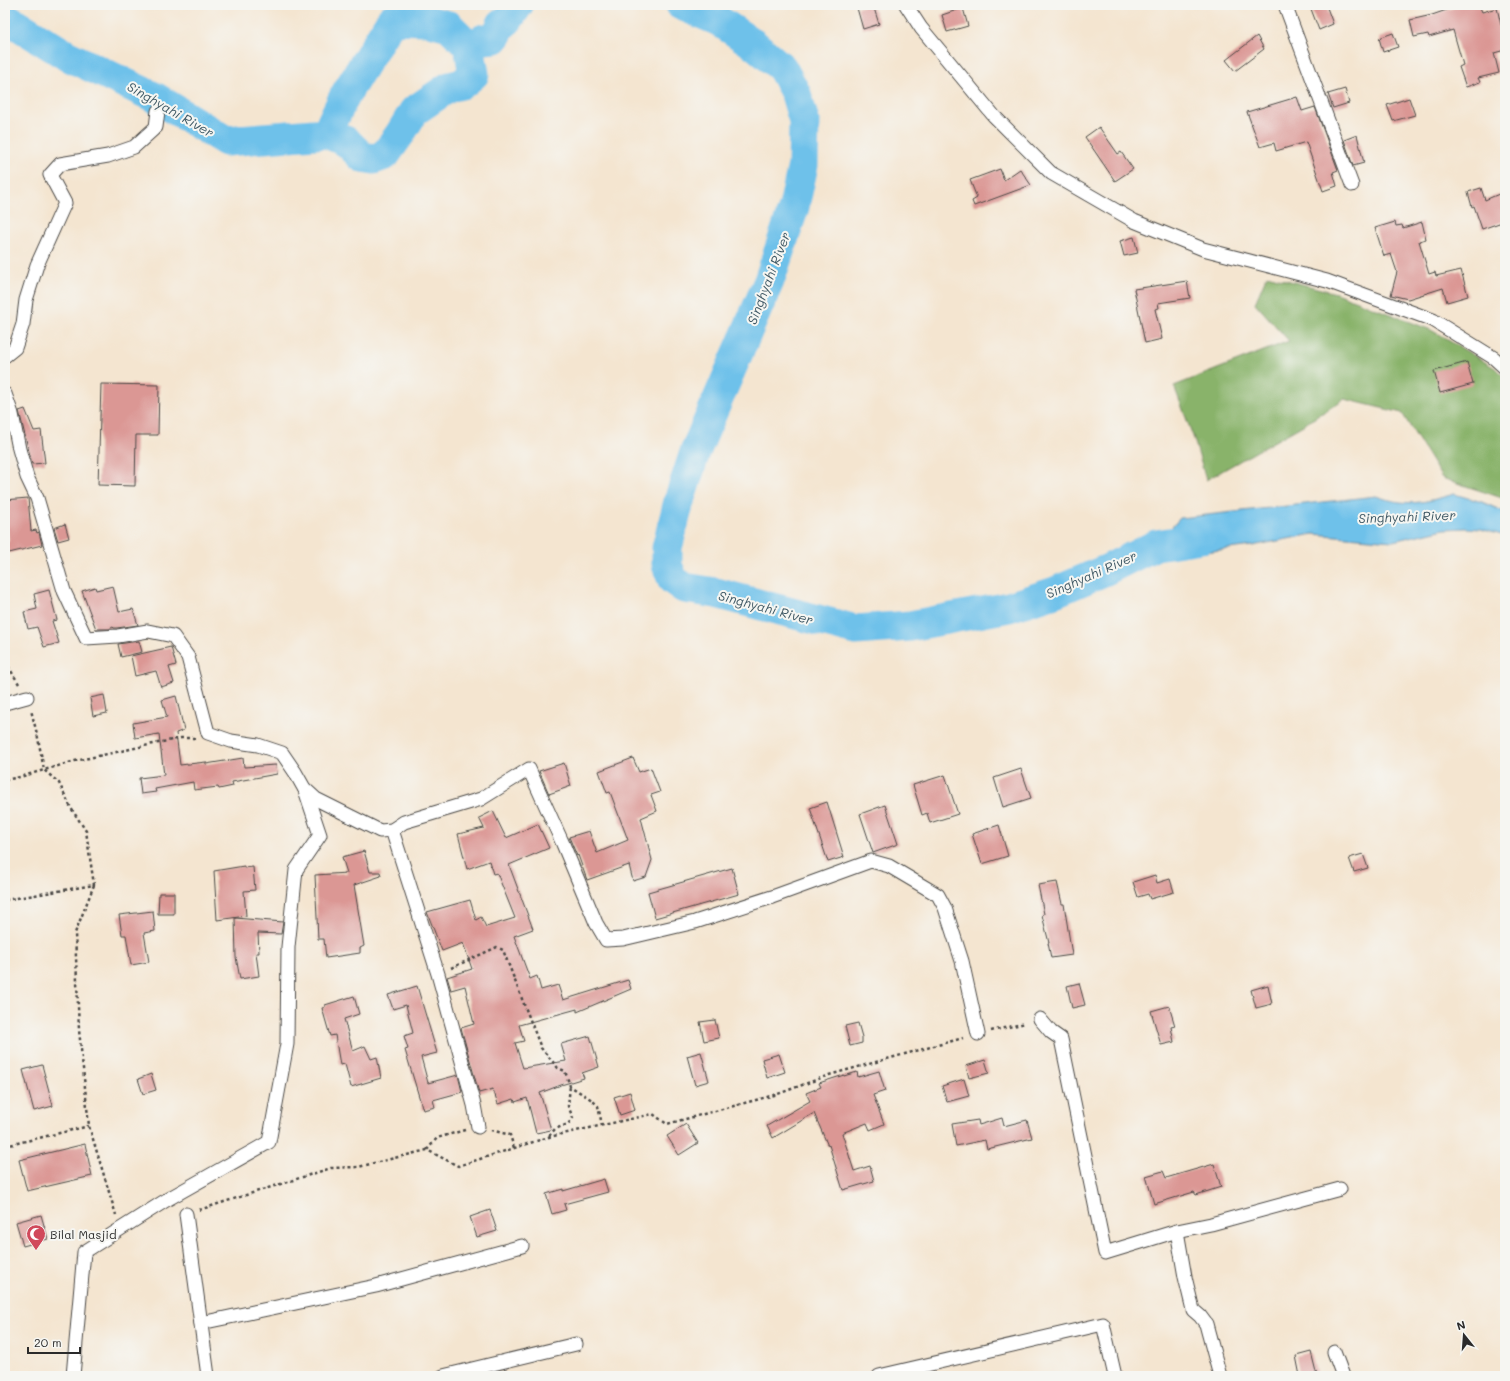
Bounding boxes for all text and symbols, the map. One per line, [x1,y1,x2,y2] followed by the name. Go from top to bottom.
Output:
[125,77,218,141] water label: Singhyahi River
[743,229,794,327] water label: Singhyahi River
[1358,506,1456,526] water label: Singhyahi River
[1043,546,1139,602] water label: Singhyahi River
[717,586,816,628] water label: Singhyahi River
[25,1223,47,1251] mosque icon: Bilal Masjid
[50,1226,117,1242] place label: Bilal Masjid
[1444,1315,1484,1355] north arrow
[1455,1317,1467,1333] text: N
[28,1329,80,1355] scale bar
[34,1334,62,1350] text: 20 m

